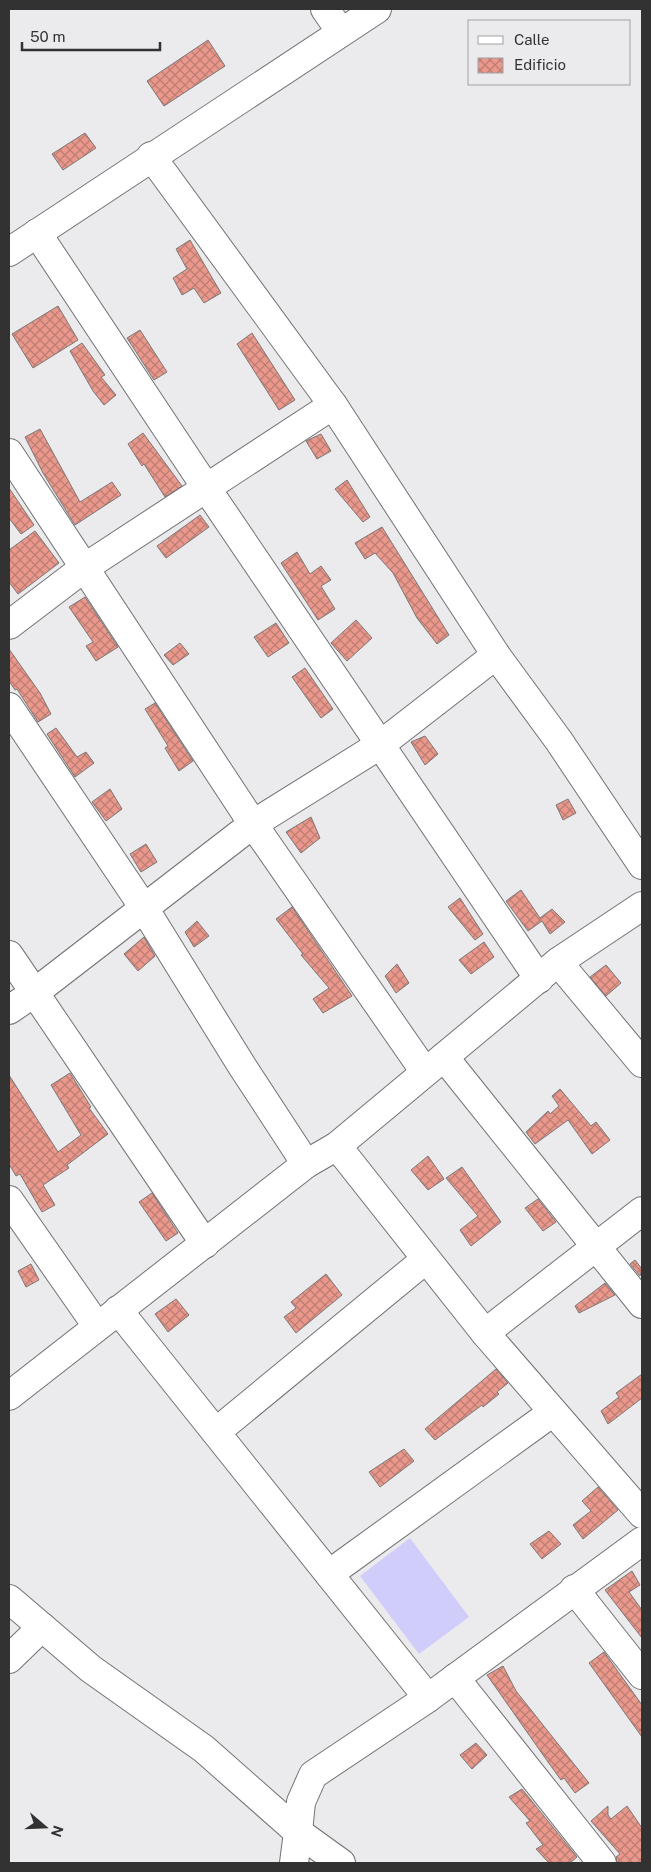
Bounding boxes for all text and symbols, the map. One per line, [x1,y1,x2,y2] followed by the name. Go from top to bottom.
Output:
[22,20,160,52] scale bar
[468,20,631,85] legend
[30,28,65,45] text: 50 m
[514,31,550,48] text: Calle
[514,56,566,73] text: Edificio
[20,1802,70,1852] north arrow
[48,1823,67,1839] text: N

